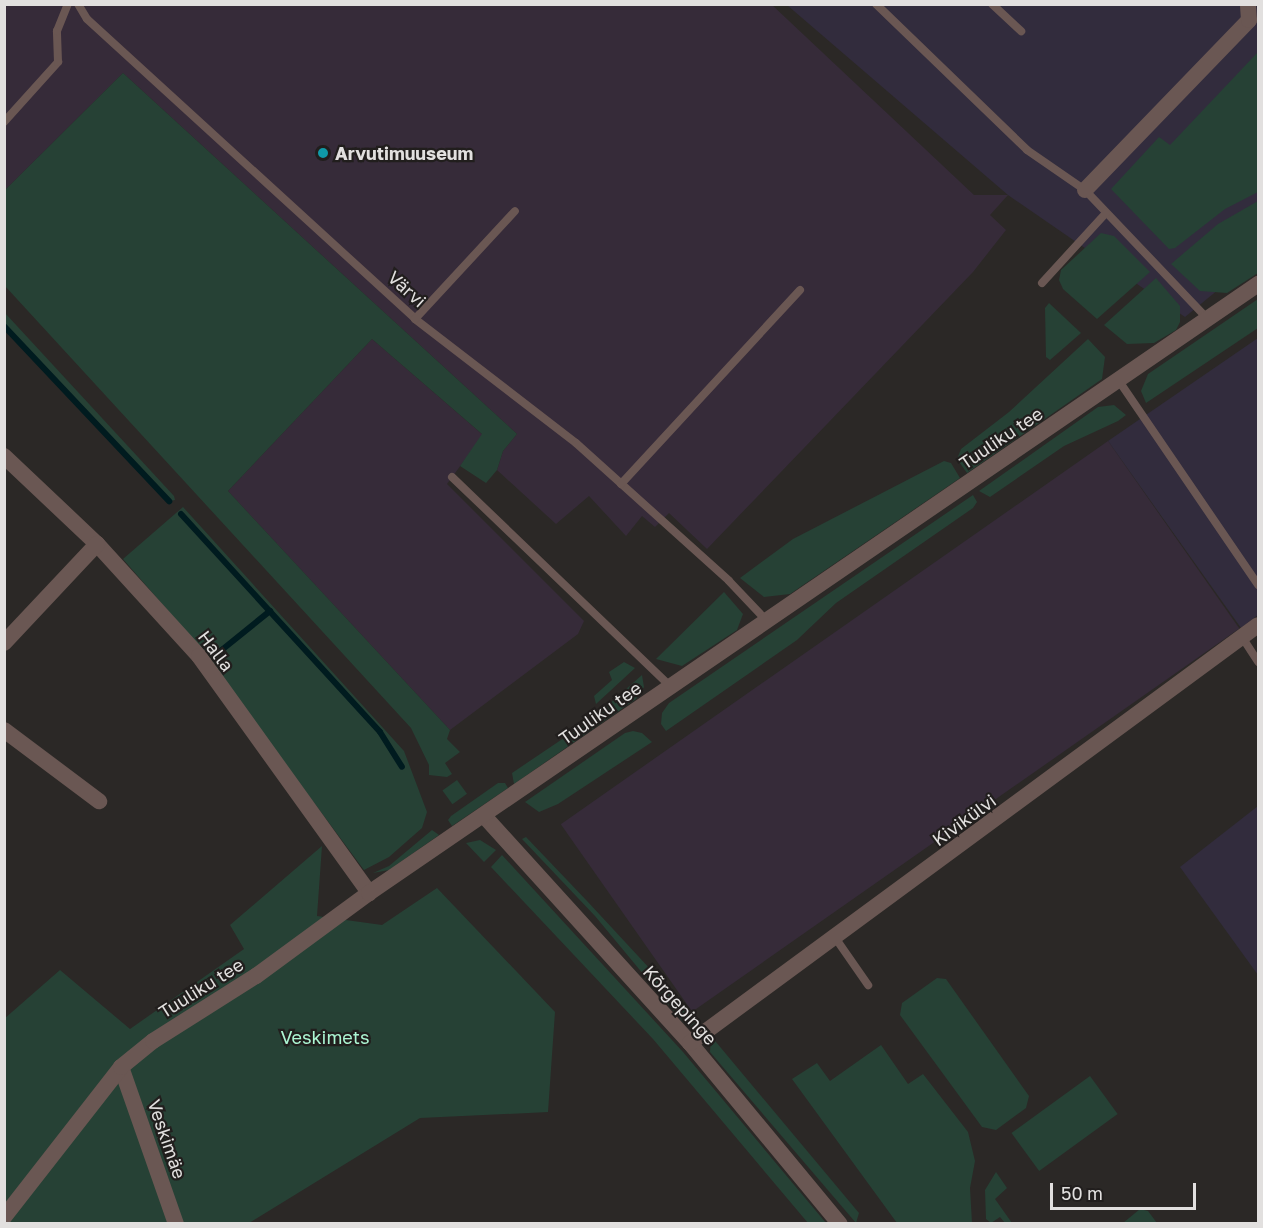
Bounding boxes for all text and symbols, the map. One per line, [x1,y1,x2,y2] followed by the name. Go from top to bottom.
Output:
[335,142,473,164] place label: Arvutimuuseum
[316,146,330,160] marker: Arvutimuuseum
[384,266,430,312] street label: Värvi
[955,402,1047,474] street label: Tuuliku tee
[194,626,238,676] street label: Halla
[555,677,645,749] street label: Tuuliku tee
[928,790,1000,850] street label: Kivikülvi
[155,954,247,1022] street label: Tuuliku tee
[639,961,721,1049] street label: Kõrgepinge
[280,1026,370,1048] park label: Veskimets
[143,1096,191,1182] street label: Veskimäe
[1053,1171,1198,1209] scale bar
[1061,1182,1103,1204] text: 50 m

